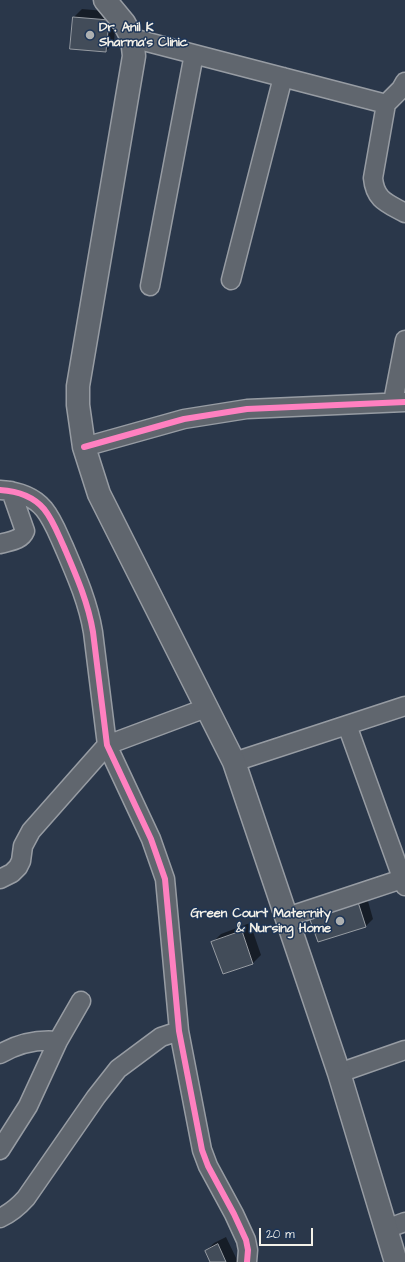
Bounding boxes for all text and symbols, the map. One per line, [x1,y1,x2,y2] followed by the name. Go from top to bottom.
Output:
[99,20,188,51] place label: Dr. Anil K Sharma's Clinic
[84,29,96,41] marker: Dr. Anil K Sharma's Clinic
[191,906,331,937] place label: Green Court Maternity & Nursing Home
[334,915,346,927] marker: Green Court Maternity & Nursing Home
[261,1220,315,1246] scale bar
[266,1226,295,1243] text: 20 m

